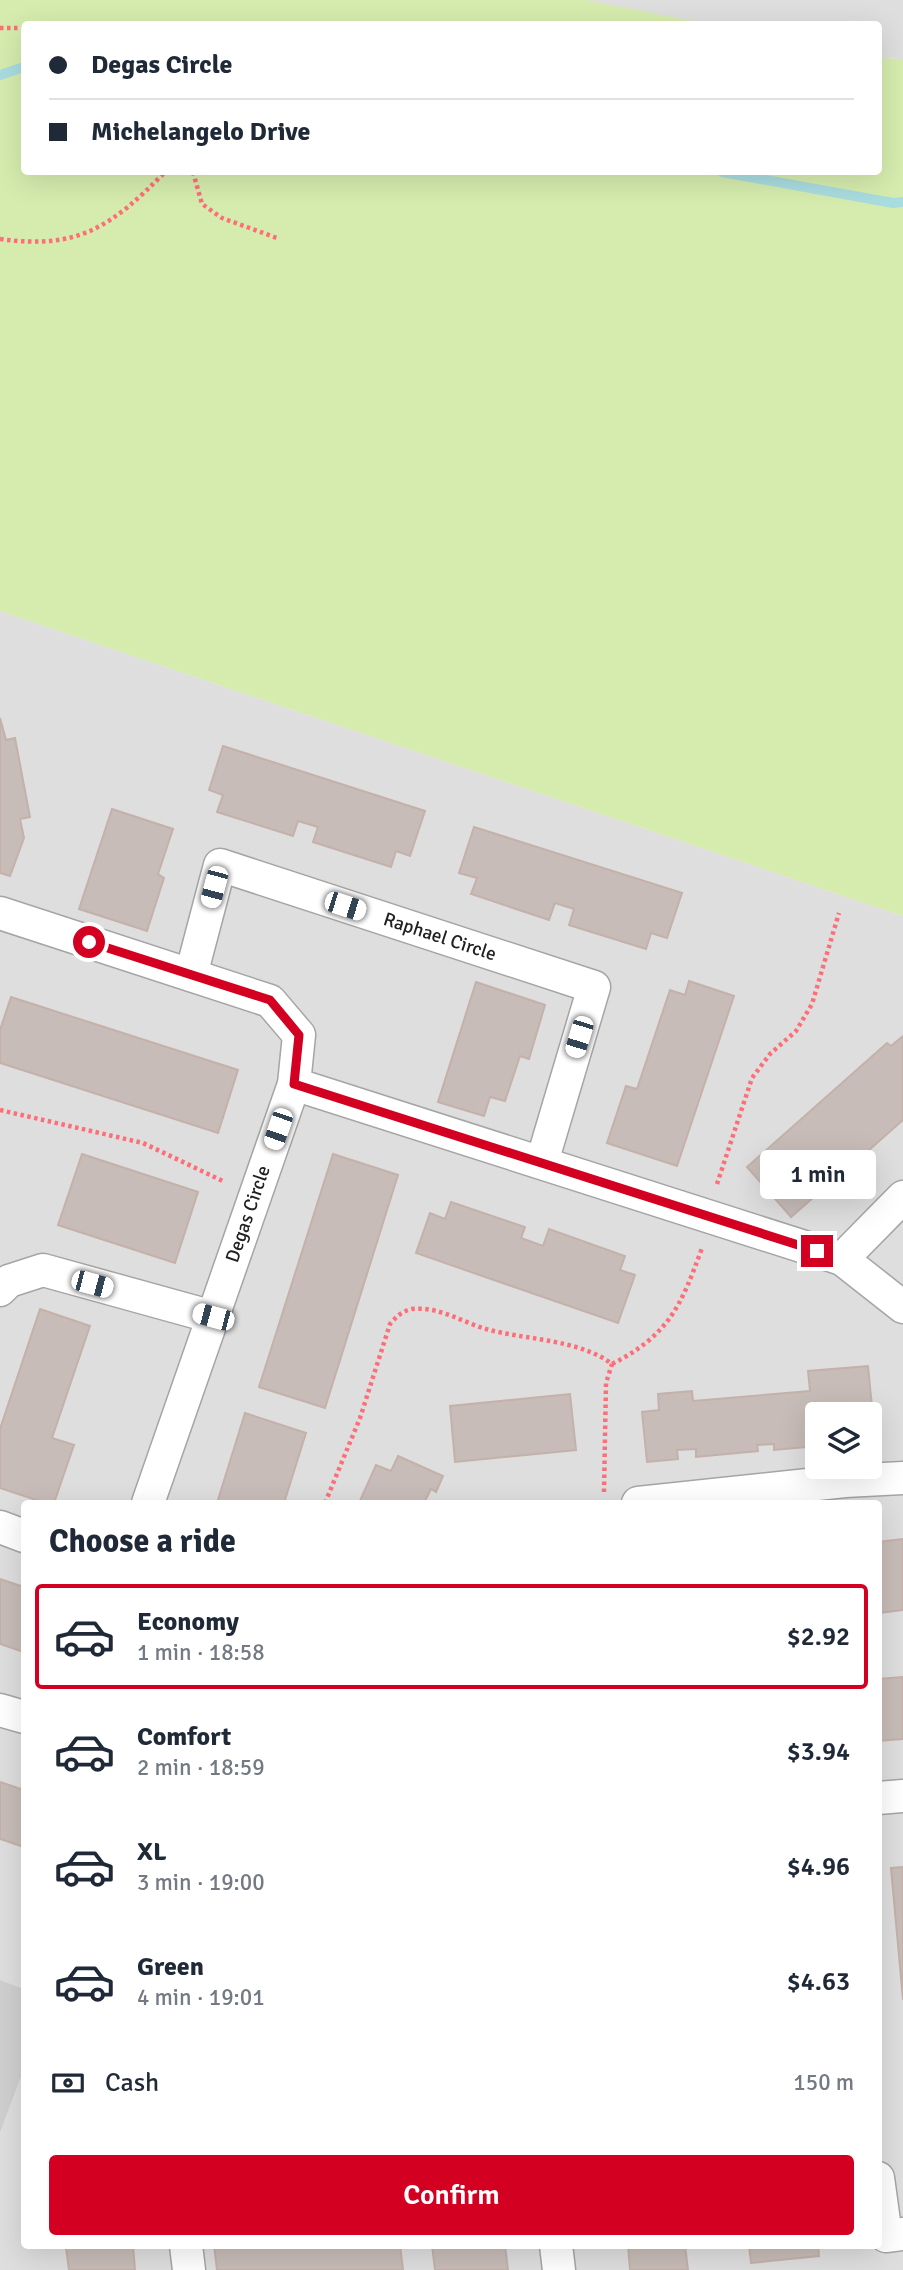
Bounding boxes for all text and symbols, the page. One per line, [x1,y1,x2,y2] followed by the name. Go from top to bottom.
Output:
[91,49,232,81] text: Degas Circle
[91,116,310,148] text: Michelangelo Drive
[199,864,230,910] car
[322,890,369,922] car
[380,907,499,966] street label: Raphael Circle
[73,926,105,958] route start
[563,1014,596,1060] car
[262,1106,295,1152] car
[759,1150,875,1198] callout: 1 min
[790,1160,846,1189] text: 1 min
[220,1162,276,1266] street label: Degas Circle
[801,1235,833,1267] route end
[69,1268,116,1300] car
[190,1301,237,1333] car
[805,1402,882,1479] map controls
[805,1402,882,1479] button: layers
[49,1522,236,1561] text: Choose a ride
[53,1605,116,1668] icon: car
[137,1606,239,1638] text: Economy
[787,1621,850,1653] text: $2.92
[137,1638,265,1667] text: 1 min · 18:58
[53,1720,116,1783] icon: car
[137,1721,231,1753] text: Comfort
[787,1736,850,1768] text: $3.94
[137,1753,265,1782] text: 2 min · 18:59
[53,1835,116,1898] icon: car
[137,1836,167,1868] text: XL
[787,1851,850,1883] text: $4.96
[137,1868,265,1897] text: 3 min · 19:00
[53,1950,116,2013] icon: car
[137,1951,204,1983] text: Green
[787,1966,850,1998] text: $4.63
[137,1983,265,2012] text: 4 min · 19:01
[49,2064,87,2102] icon: cash
[105,2067,159,2099] text: Cash
[793,2068,854,2097] text: 150 m
[49,2155,854,2235] button: Confirm

